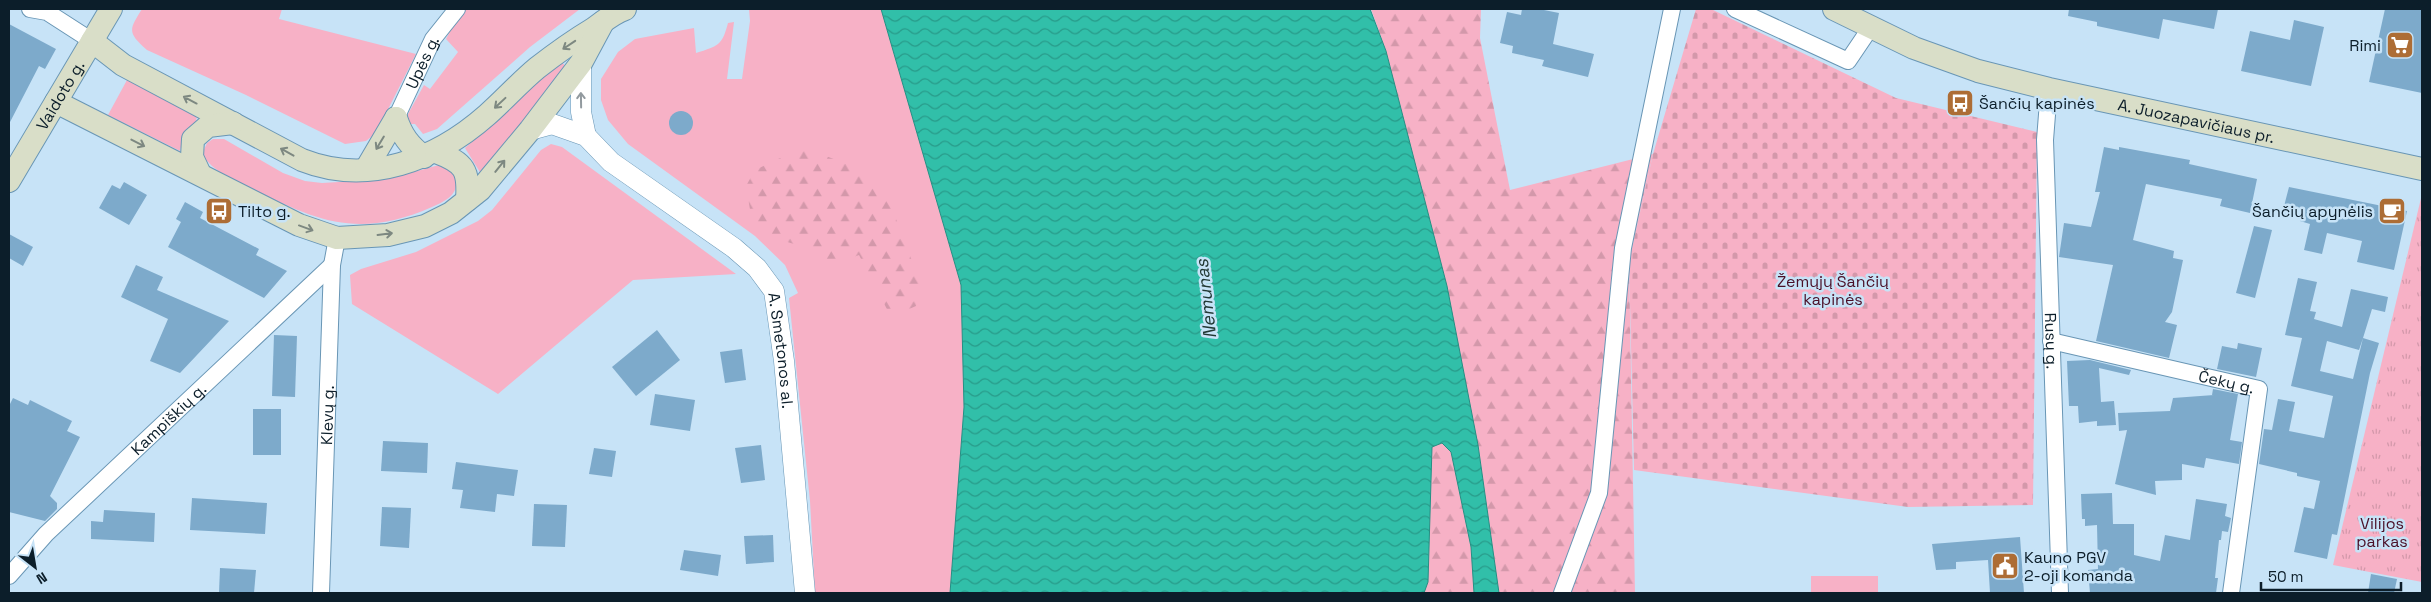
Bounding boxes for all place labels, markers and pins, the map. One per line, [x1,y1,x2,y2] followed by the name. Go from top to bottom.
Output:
[2385,30,2415,60] supermarket icon: Rimi
[2349,35,2381,56] place label: Rimi
[1945,88,1975,118] bus stop icon: Šančių kapinės
[1979,93,2095,114] place label: Šančių kapinės
[204,196,234,226] bus stop icon: Tilto g.
[2377,196,2407,226] cafe icon: Šančių apynėlis
[238,201,291,222] place label: Tilto g.
[2252,201,2373,222] place label: Šančių apynėlis
[2024,547,2133,586] place label: Kauno PGV 2-oji komanda
[1990,551,2020,581] public building icon: Kauno PGV 2-oji komanda

